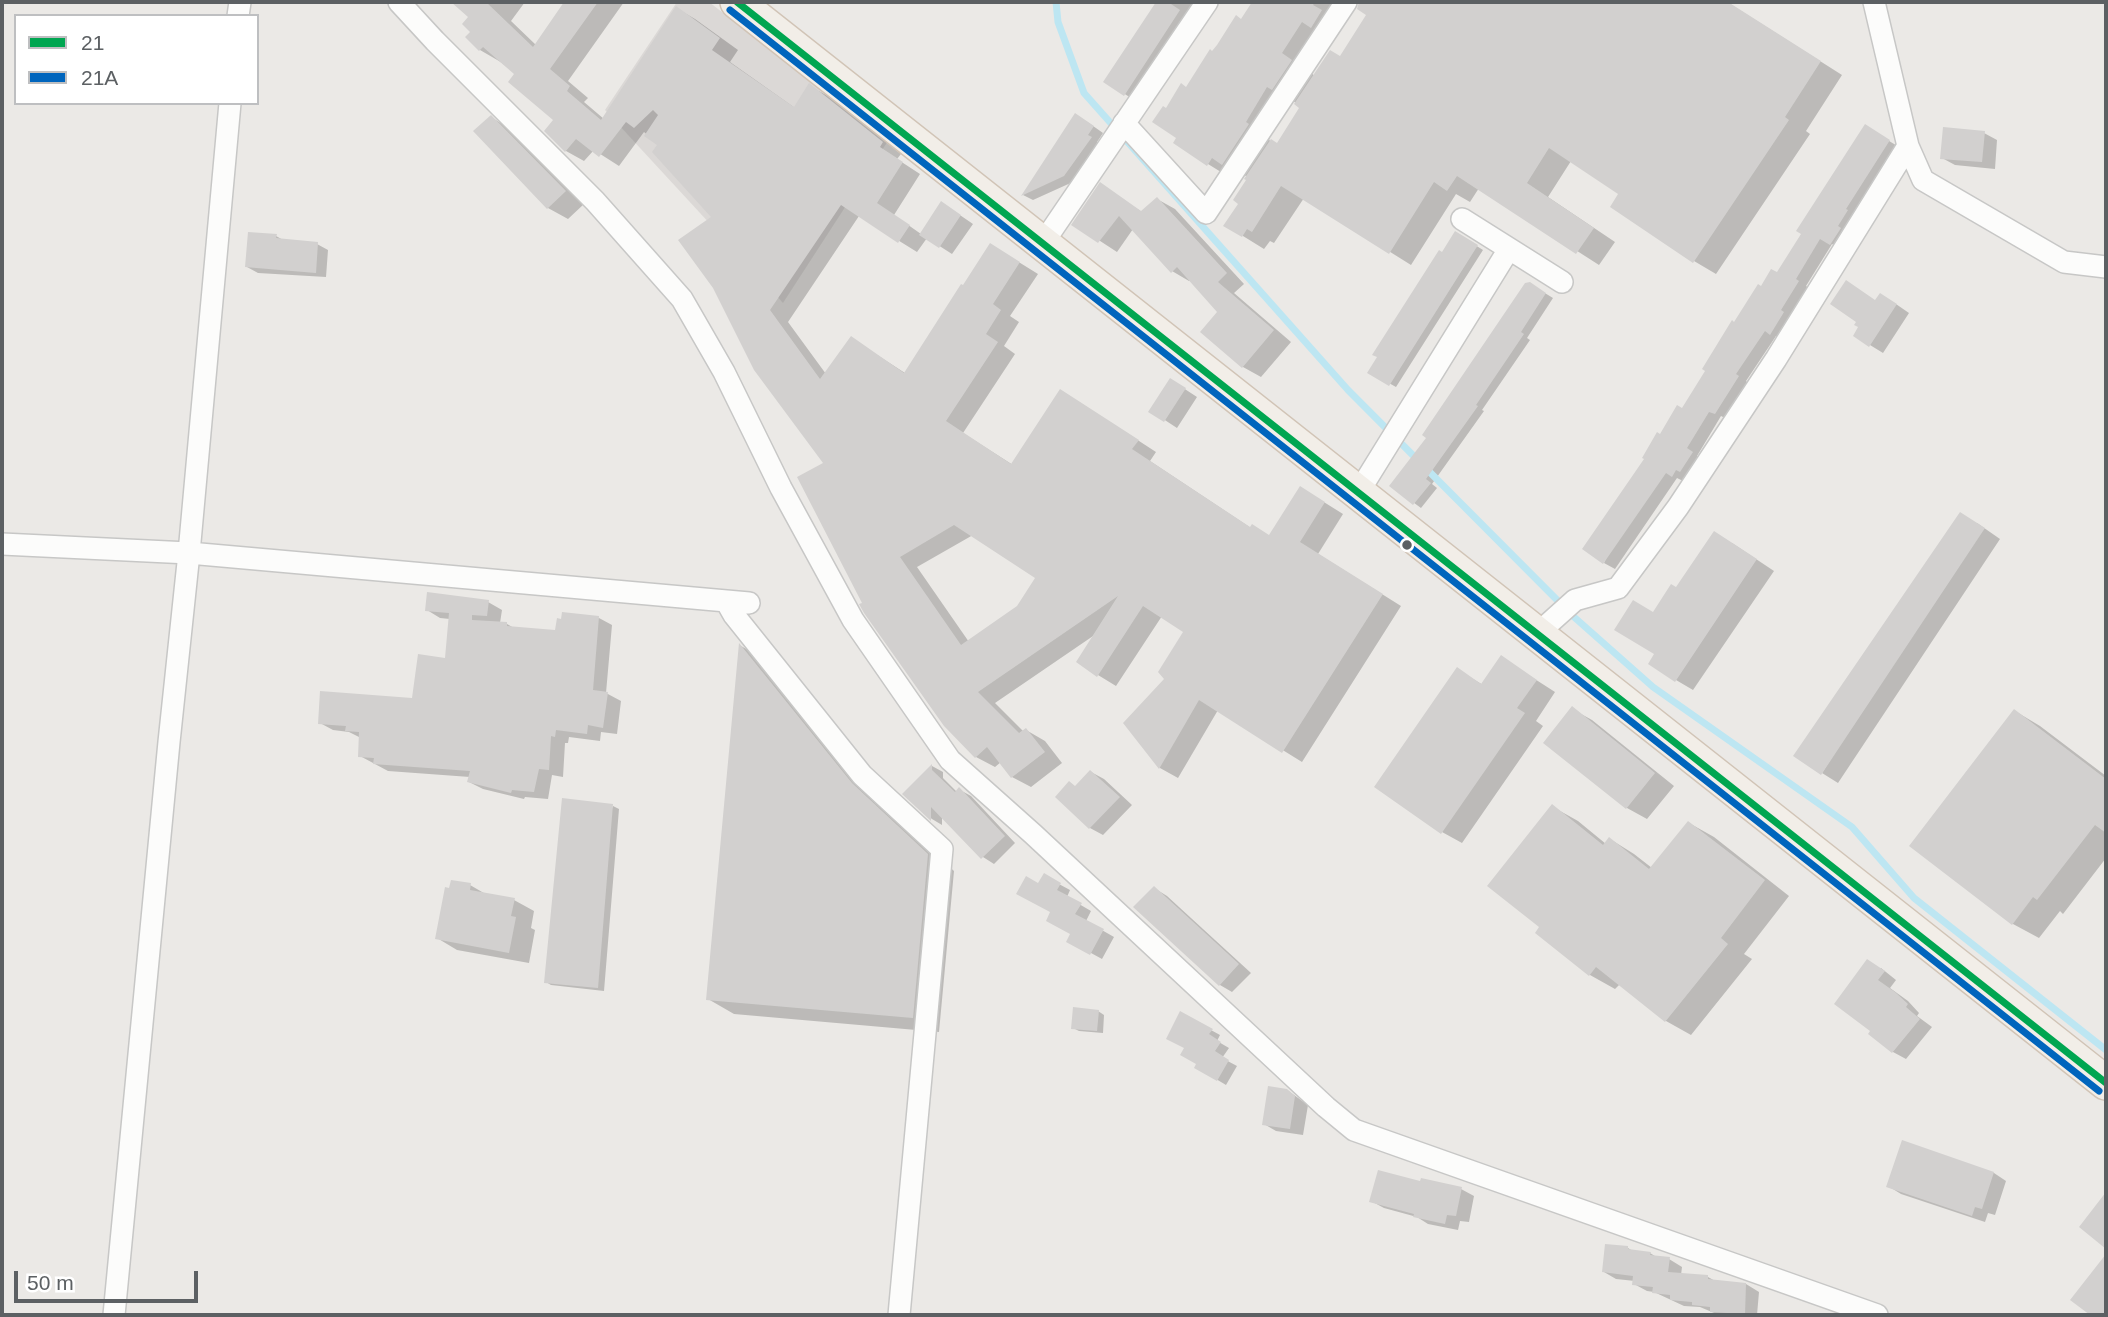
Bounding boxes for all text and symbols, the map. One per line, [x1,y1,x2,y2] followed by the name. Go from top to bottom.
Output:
[14,14,259,105] legend
[81,31,104,54] text: 21
[81,66,118,89] text: 21A
[1400,538,1414,552] unlabelled marker
[18,1258,201,1302] scale bar
[27,1271,74,1294] text: 50 m

